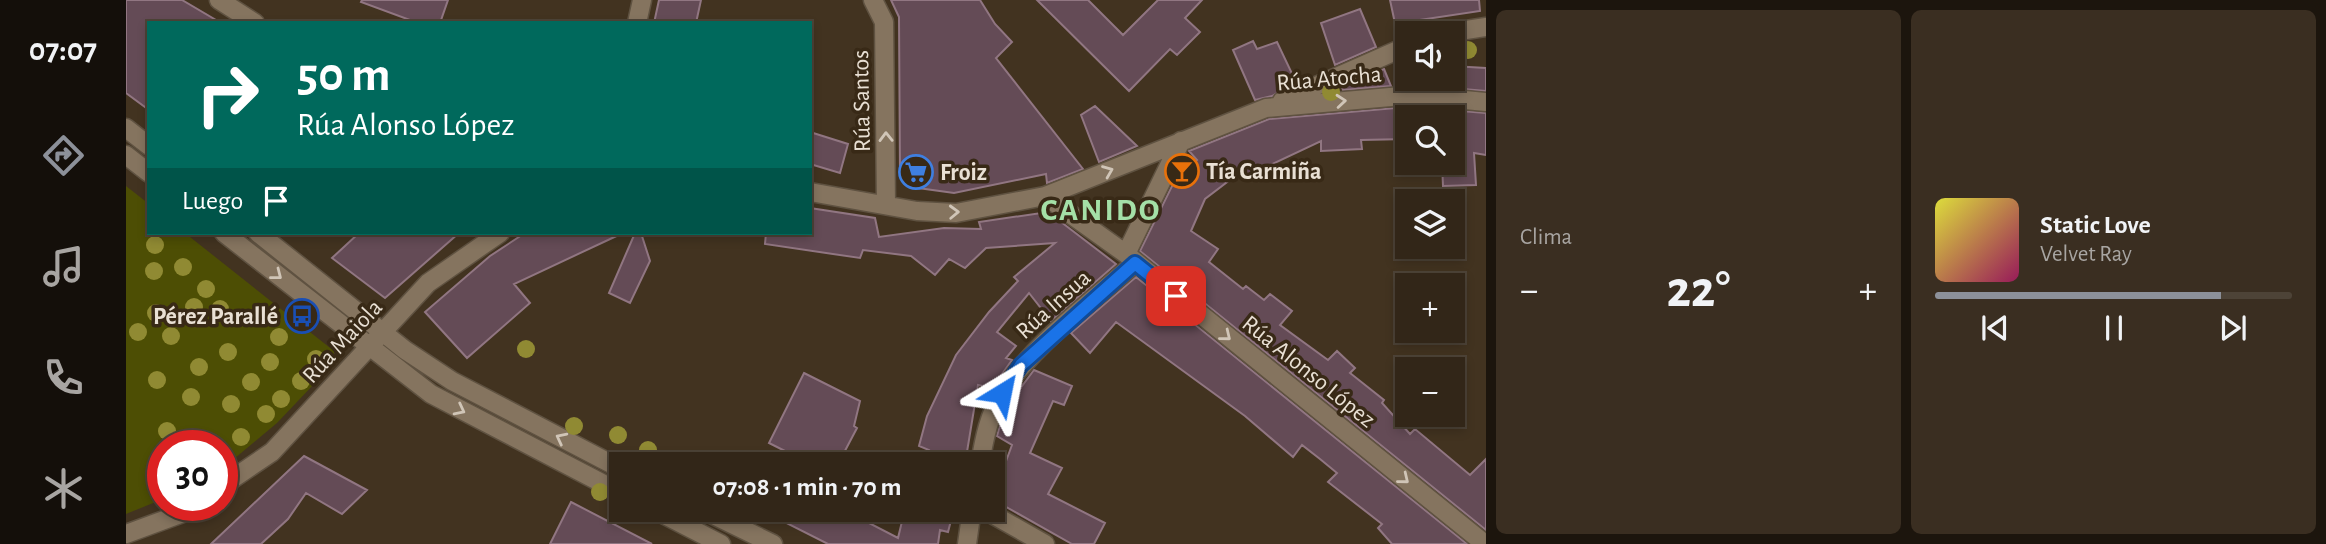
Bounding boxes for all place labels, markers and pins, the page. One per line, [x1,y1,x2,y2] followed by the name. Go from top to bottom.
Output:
[1163,152,1201,190] bar icon: Tía Carmiña
[897,153,935,191] supermarket icon: Froiz
[1206,160,1322,184] place label: Tía Carmiña
[940,161,987,185] place label: Froiz
[1146,266,1206,326] pin
[283,297,321,335] bus stop icon: Pérez Parallé
[153,305,278,329] place label: Pérez Parallé

